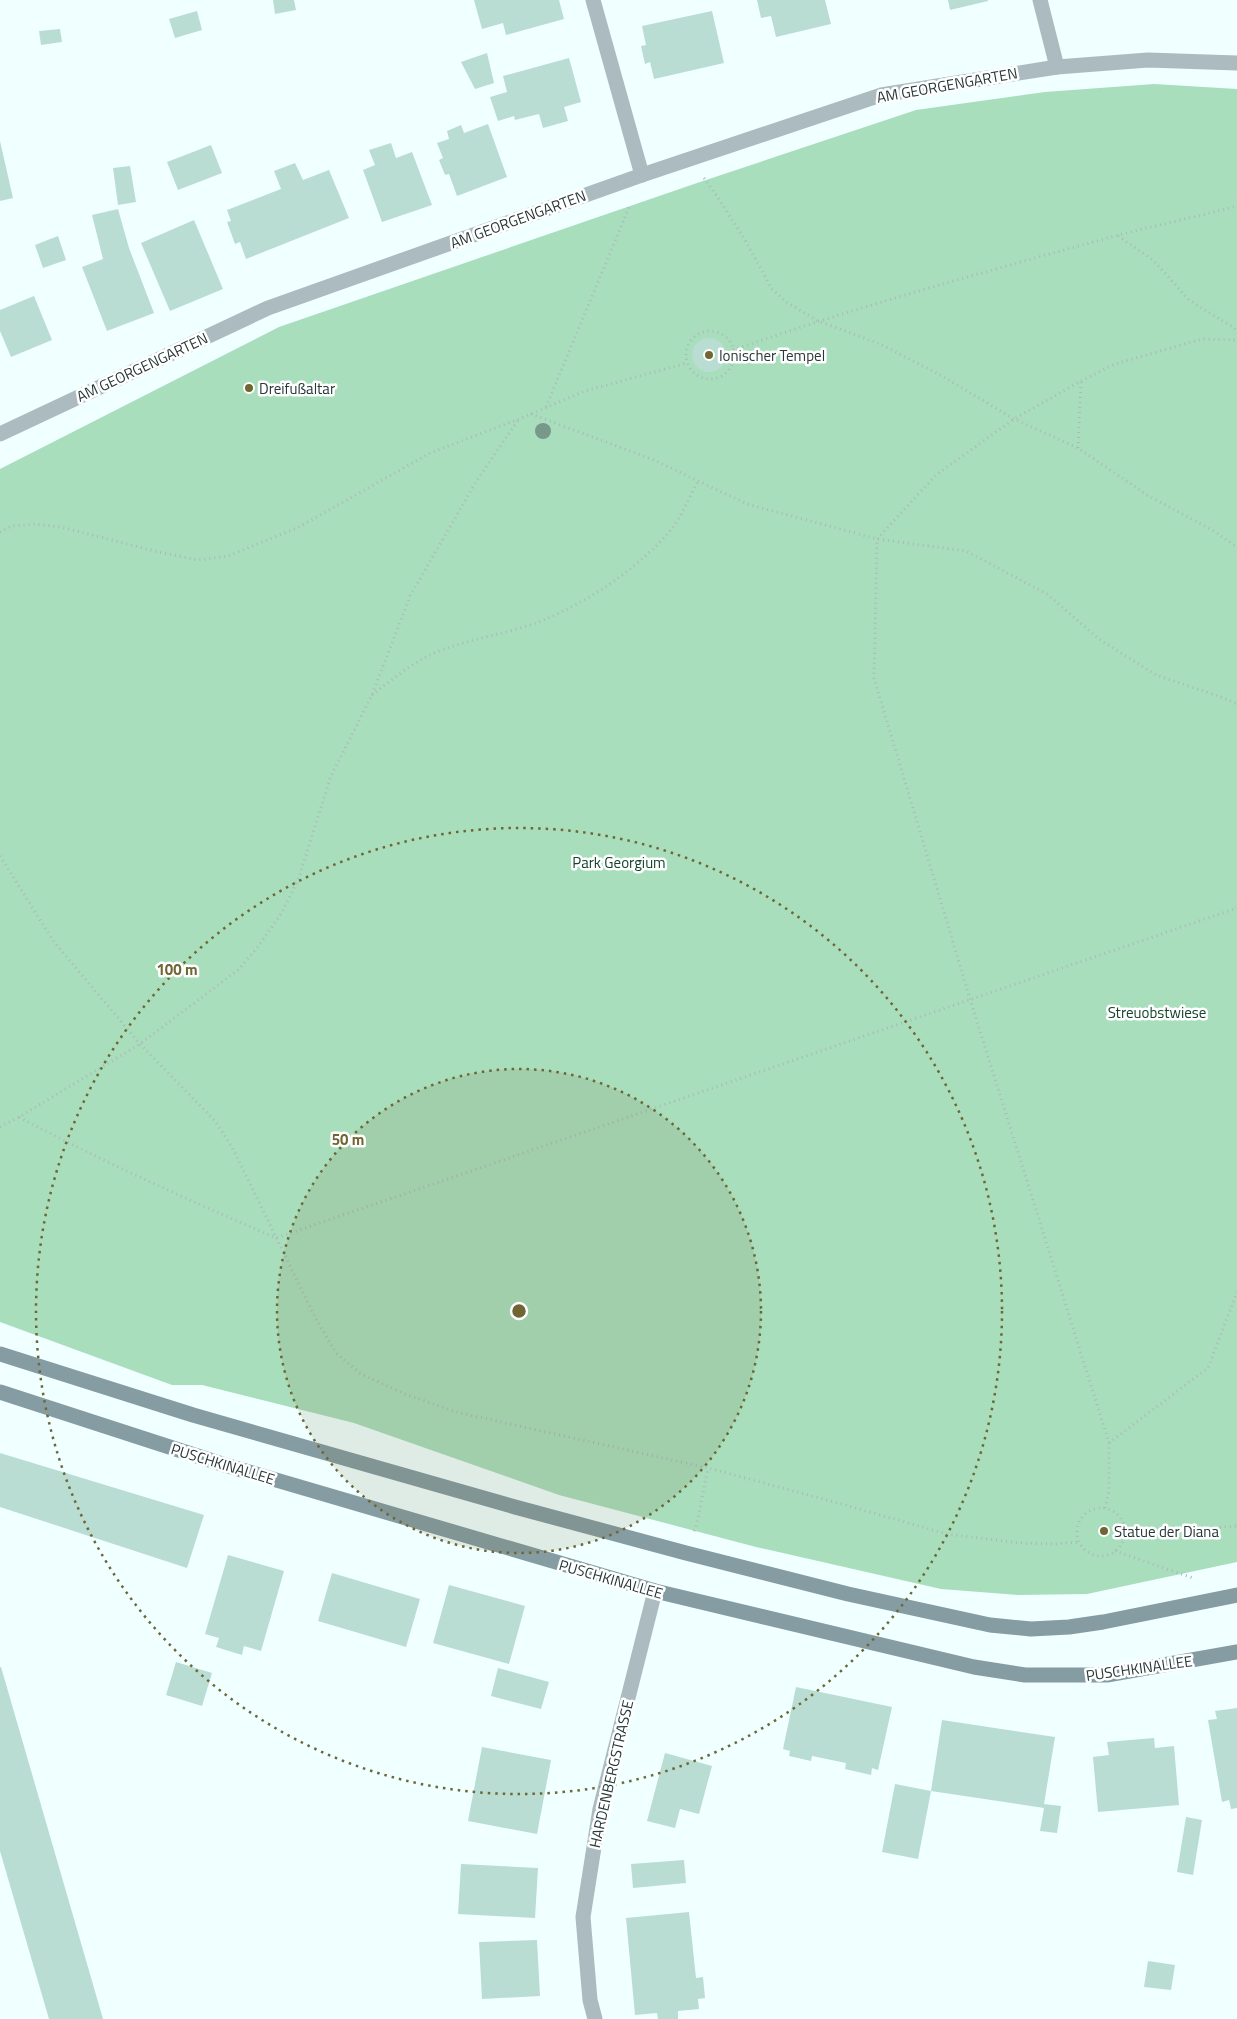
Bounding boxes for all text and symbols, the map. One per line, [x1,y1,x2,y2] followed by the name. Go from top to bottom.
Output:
[875,61,1019,109] street label: AM GEORGENGARTEN
[447,184,589,254] street label: AM GEORGENGARTEN
[72,326,212,408] street label: AM GEORGENGARTEN
[719,344,825,367] place label: Ionischer Tempel
[703,349,715,361] marker: Ionischer Tempel
[259,377,335,400] place label: Dreifußaltar
[243,382,255,394] marker: Dreifußaltar
[572,851,666,874] park label: Park Georgium
[156,958,198,981] text: 100 m
[1108,1001,1206,1024] park label: Streuobstwiese
[332,1128,364,1151] text: 50 m
[510,1302,528,1320] centre of rings
[168,1437,278,1491] street label: PUSCHKINALLEE
[1114,1520,1219,1543] place label: Statue der Diana
[1098,1525,1110,1537] marker: Statue der Diana
[556,1553,666,1605] street label: PUSCHKINALLEE
[1084,1649,1194,1687] street label: PUSCHKINALLEE
[583,1698,639,1850] street label: HARDENBERGSTRASSE

